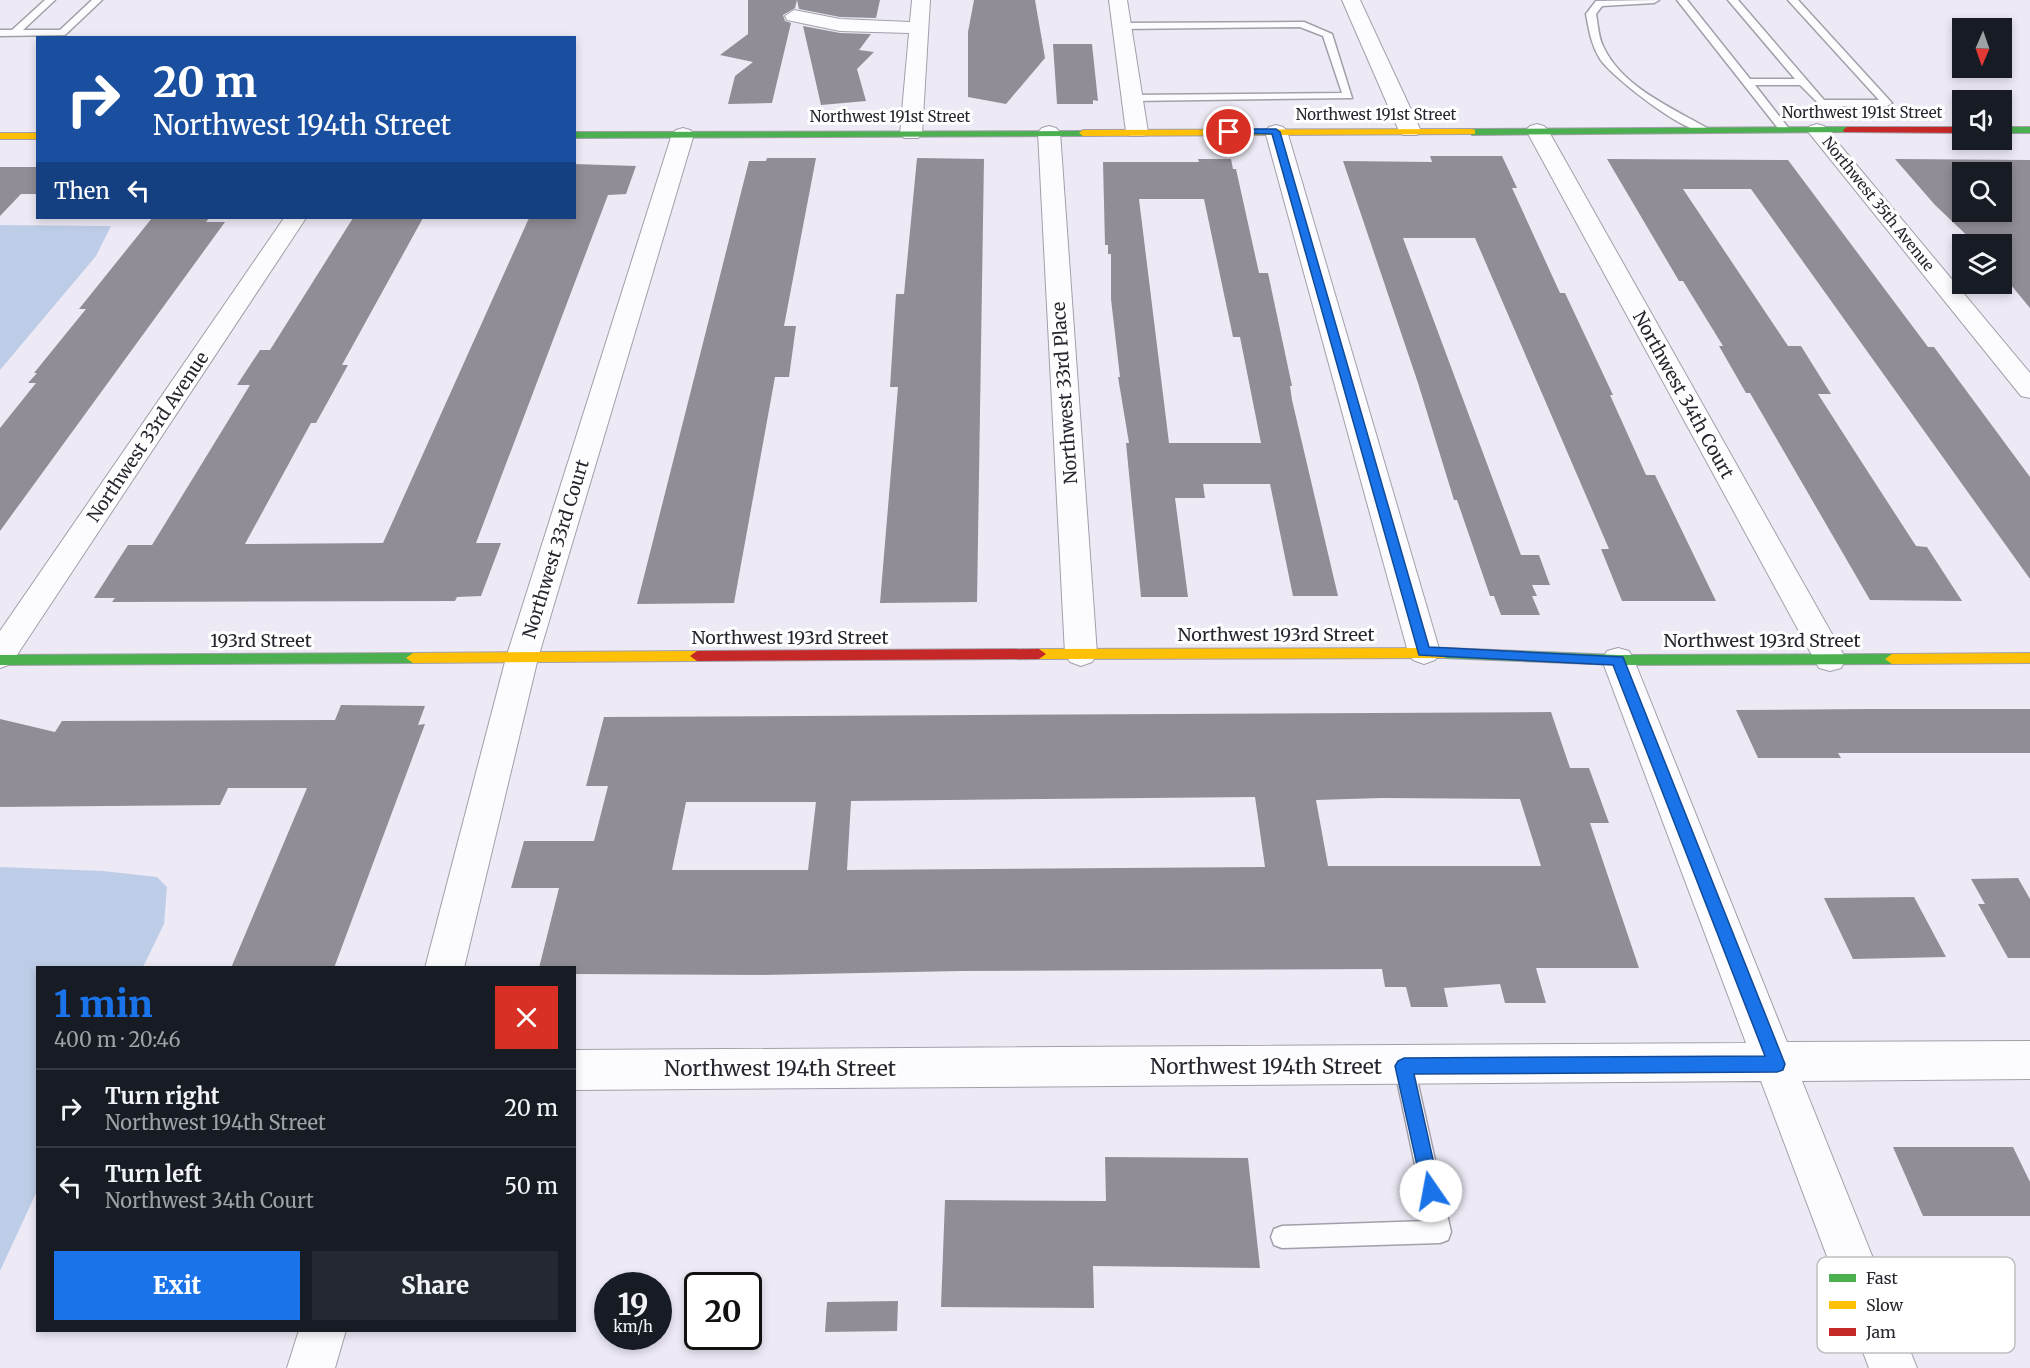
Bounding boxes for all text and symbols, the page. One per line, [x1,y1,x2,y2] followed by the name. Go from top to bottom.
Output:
[1952,18,2012,78] north arrow
[1952,18,2012,294] map controls
[153,56,257,108] text: 20 m
[54,60,132,138] icon: right
[1952,90,2012,150] button: sound
[1782,103,1942,122] street label: Northwest 191st Street
[1296,105,1456,124] street label: Northwest 191st Street
[1203,106,1254,157] pin
[810,107,970,126] street label: Northwest 191st Street
[153,108,451,142] text: Northwest 194th Street
[1212,115,1245,148] icon: arrive
[1818,133,1939,275] street label: Northwest 35th Avenue
[1952,162,2012,222] button: search
[122,174,155,207] icon: left
[54,177,110,205] text: Then
[1952,234,2012,294] button: layers
[1047,301,1082,485] street label: Northwest 33rd Place
[1628,307,1739,482] street label: Northwest 34th Court
[82,347,213,526] street label: Northwest 33rd Avenue
[517,457,594,641] street label: Northwest 33rd Court
[1177,623,1375,646] street label: Northwest 193rd Street
[691,626,889,649] street label: Northwest 193rd Street
[210,629,312,652] street label: 193rd Street
[1663,629,1861,652] street label: Northwest 193rd Street
[54,982,153,1027] text: 1 min
[495,986,558,1049] button: close
[54,1027,180,1052] text: 400 m · 20:46
[1150,1053,1382,1080] street label: Northwest 194th Street
[664,1055,896,1082] street label: Northwest 194th Street
[105,1082,219,1110] text: Turn right
[54,1092,87,1125] icon: right
[504,1094,558,1122] text: 20 m
[105,1110,326,1135] text: Northwest 194th Street
[1399,1159,1463,1223] position arrow
[105,1160,202,1188] text: Turn left
[54,1170,87,1203] icon: left
[504,1172,558,1200] text: 50 m
[105,1188,314,1213] text: Northwest 34th Court
[54,1251,300,1320] button: Exit
[312,1251,558,1320] button: Share
[1817,1257,2015,1353] legend
[1866,1268,1899,1288] text: Fast
[684,1272,762,1350] speed limit sign: 20
[617,1285,649,1323] text: 19
[1866,1295,1904,1315] text: Slow
[613,1317,653,1336] text: km/h
[1865,1322,1896,1342] text: Jam

